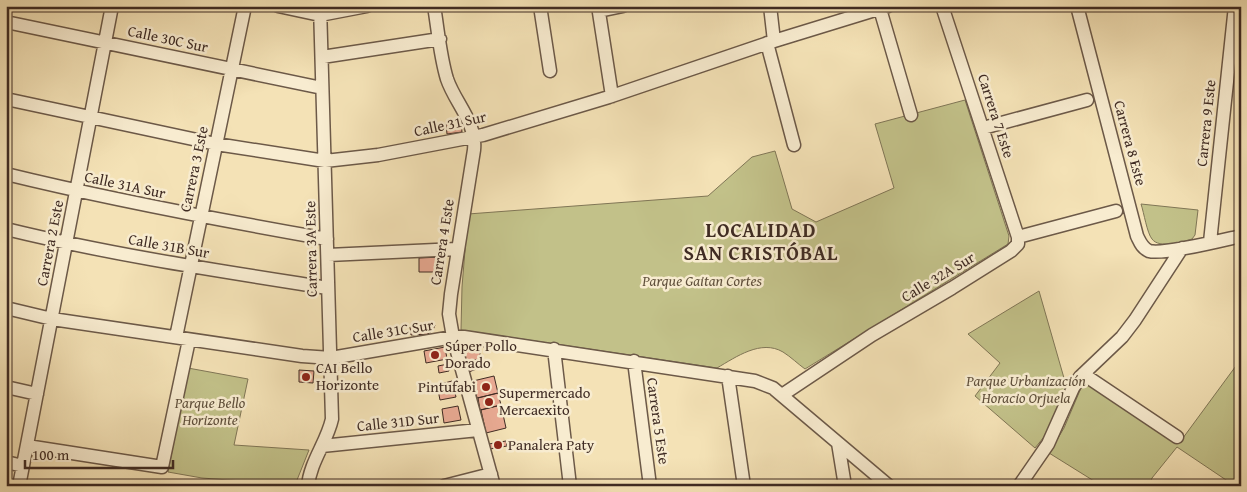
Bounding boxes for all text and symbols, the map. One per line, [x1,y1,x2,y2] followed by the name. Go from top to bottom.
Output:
[126,20,210,57] street label: Calle 30C Sur
[973,71,1020,161] street label: Carrera 7 Este
[1191,78,1221,167] street label: Carrera 9 Este
[1109,98,1152,188] street label: Carrera 8 Este
[412,106,488,141] street label: Calle 31 Sur
[174,124,213,214] street label: Carrera 3 Este
[83,166,168,203] street label: Calle 31A Sur
[424,197,459,287] street label: Carrera 4 Este
[31,198,68,288] street label: Carrera 2 Este
[299,201,322,297] street label: Carrera 3A Este
[684,215,838,267] district label: LOCALIDAD SAN CRISTÓBAL
[127,228,211,263] street label: Calle 31B Sur
[897,246,979,307] street label: Calle 32A Sur
[641,270,762,291] park label: Parque Gaitan Cortes
[351,314,435,347] street label: Calle 31C Sur
[445,335,517,373] place label: Súper Pollo Dorado
[429,349,441,361] marker: Súper Pollo Dorado
[316,357,379,395] place label: CAI Bello Horizonte
[965,370,1086,408] park label: Parque Urbanización Horacio Orjuela
[300,371,312,383] marker: CAI Bello Horizonte
[418,376,476,397] place label: Pintufabi
[642,376,675,466] street label: Carrera 5 Este
[480,381,492,393] marker: Pintufabi
[499,382,591,420] place label: Supermercado Mercaexito
[174,392,246,430] park label: Parque Bello Horizonte
[483,396,495,408] marker: Supermercado Mercaexito
[356,407,440,436] street label: Calle 31D Sur
[508,434,595,455] place label: Panalera Paty
[25,437,172,469] scale bar
[492,439,504,451] marker: Panalera Paty
[32,444,70,465] text: 100 m

